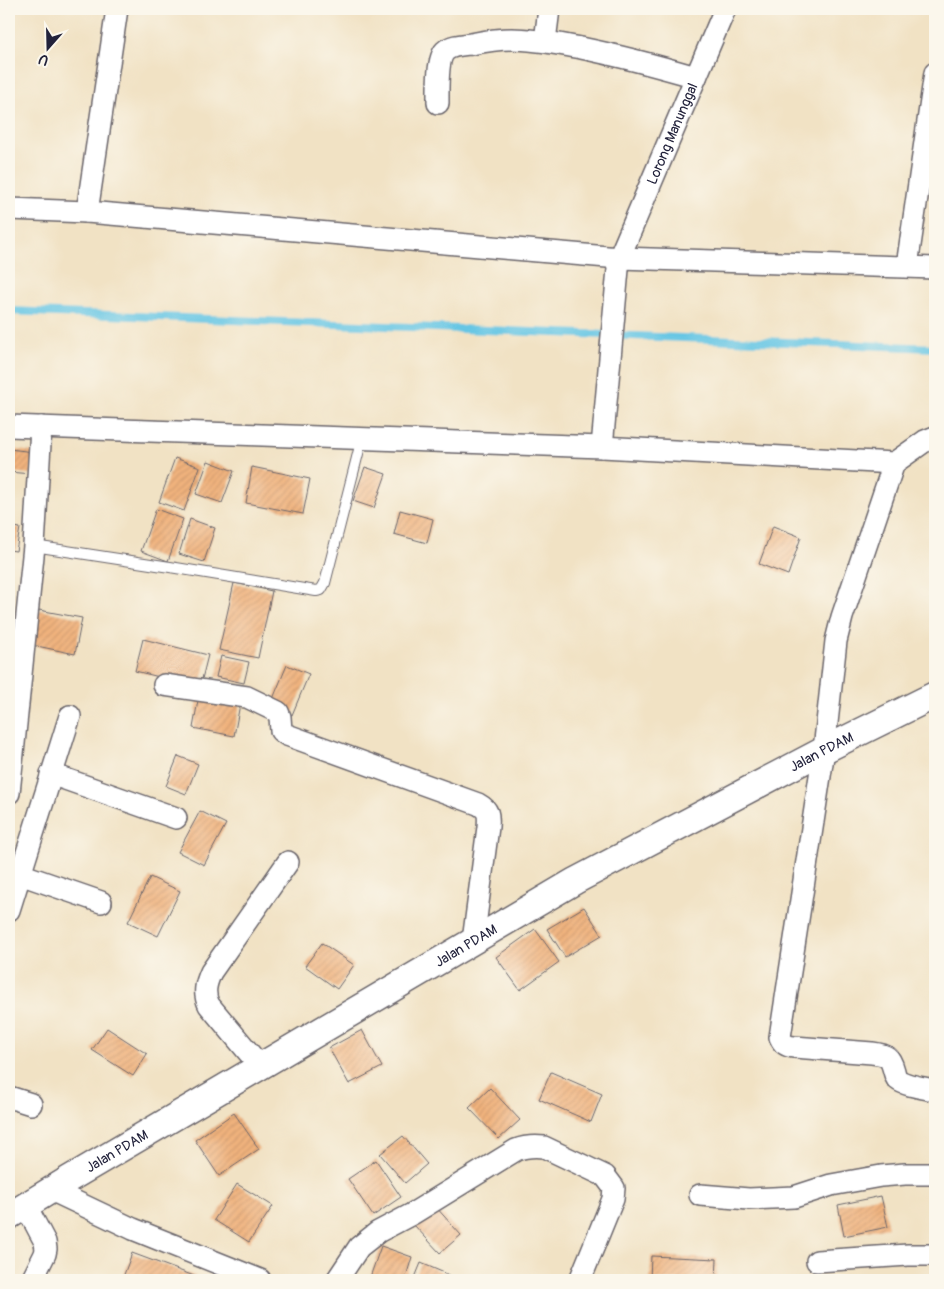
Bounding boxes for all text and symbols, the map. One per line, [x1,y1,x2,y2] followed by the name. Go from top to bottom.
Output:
[22,22,72,72] north arrow
[36,50,51,69] text: U
[643,80,701,187] street label: Lorong Manunggal
[787,728,856,775] street label: Jalan PDAM
[432,920,500,970] street label: Jalan PDAM
[83,1126,151,1176] street label: Jalan PDAM

